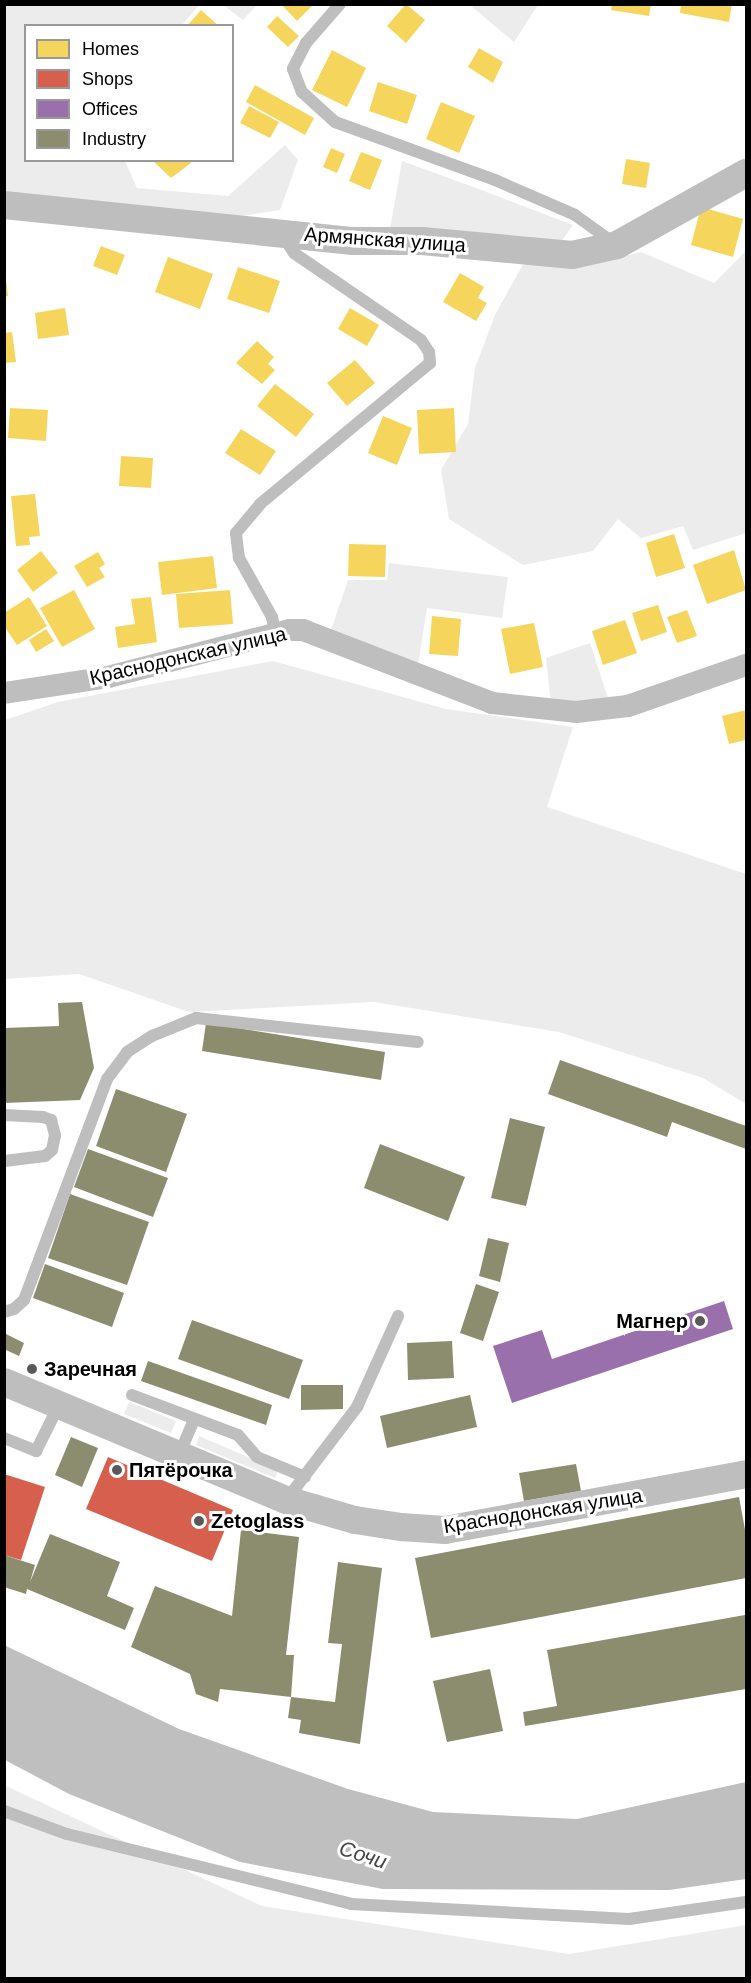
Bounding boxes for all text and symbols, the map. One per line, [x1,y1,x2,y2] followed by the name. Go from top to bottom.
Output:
[24,24,234,162] legend
[82,39,139,59] text: Homes
[82,69,133,89] text: Shops
[82,99,138,119] text: Offices
[82,129,146,149] text: Industry
[303,222,467,258] street label: Армянская улица
[87,622,289,690] street label: Краснодонская улица
[616,1309,688,1333] place label: Магнер
[693,1314,707,1328] marker: Магнер
[44,1357,137,1381] place label: Заречная
[25,1362,39,1376] marker: Заречная
[129,1458,233,1482] place label: Пятёрочка
[110,1463,124,1477] marker: Пятёрочка
[442,1483,644,1539] street label: Краснодонская улица
[211,1509,304,1533] place label: Zetoglass
[192,1514,206,1528] marker: Zetoglass
[336,1836,390,1874] water label: Сочи

